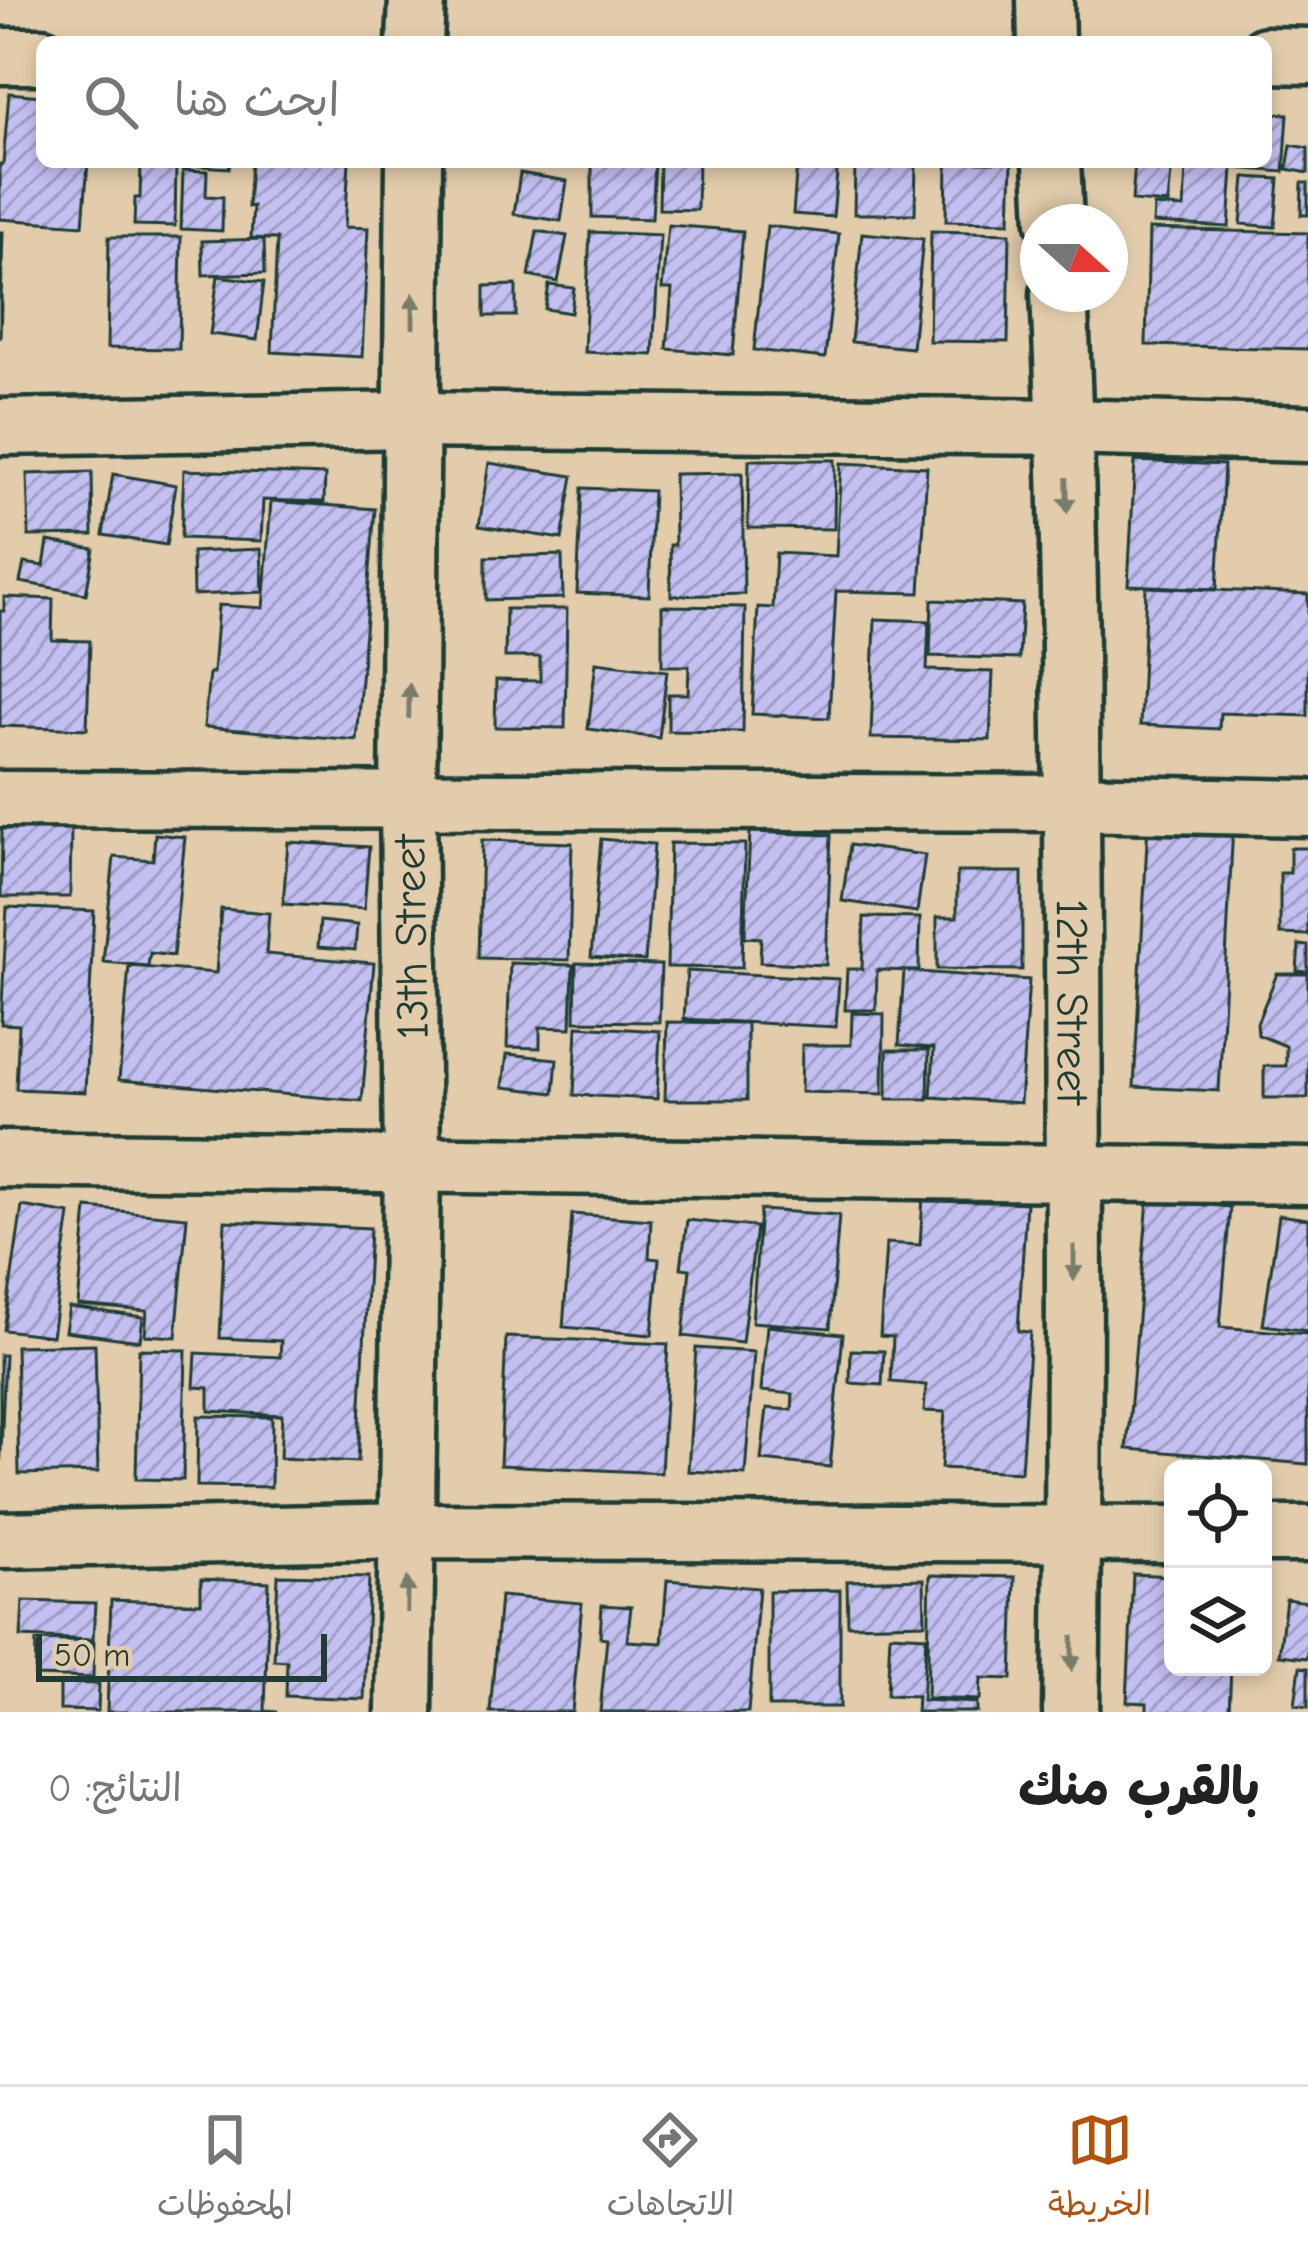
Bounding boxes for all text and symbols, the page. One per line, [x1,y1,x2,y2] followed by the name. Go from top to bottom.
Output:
[36,36,1272,168] search box
[78,69,144,135] icon: search
[174,74,339,126] text: ابحث هنا
[1020,204,1128,312] north arrow
[403,291,423,329] one-way arrow
[1057,477,1077,515] one-way arrow
[399,681,419,719] one-way arrow
[383,833,439,1040] street label: 13th Street
[1046,899,1099,1106] street label: 12th Street
[1064,1245,1084,1283] one-way arrow
[1164,1460,1272,1676] map controls
[1164,1460,1272,1568] button: locate
[1164,1568,1272,1676] button: layers
[398,1575,417,1613] one-way arrow
[36,1628,327,1681] scale bar
[1063,1635,1082,1673] one-way arrow
[54,1636,130,1674] text: 50 m
[1018,1758,1260,1817] text: بالقرب منك
[48,1766,182,1811] text: النتائج: 0
[157,2107,293,2233] tab: المحفوظات
[607,2107,734,2233] tab: الاتجاهات
[1048,2107,1151,2233] tab: الخريطة

